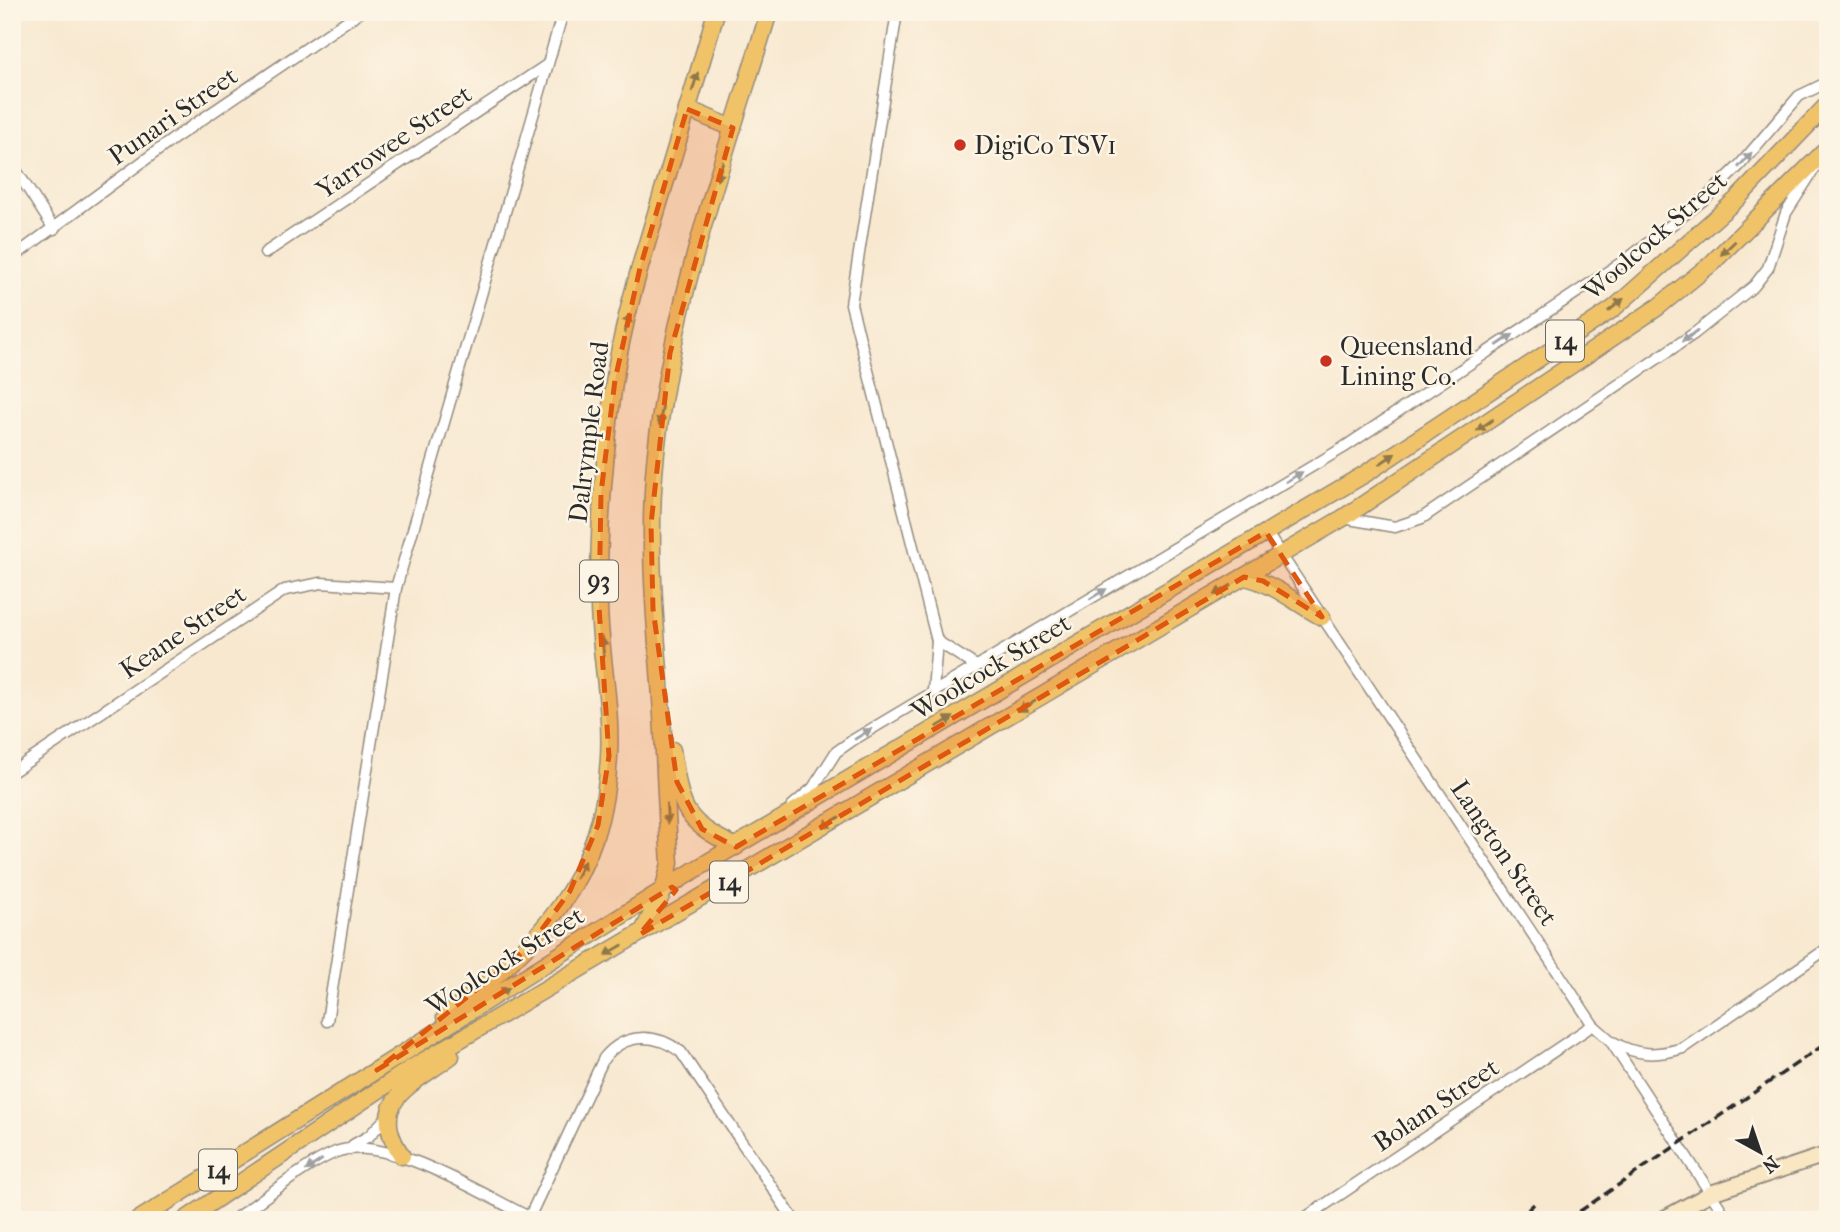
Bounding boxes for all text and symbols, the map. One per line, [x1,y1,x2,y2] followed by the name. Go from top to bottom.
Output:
[102,60,244,172] street label: Punari Street
[691,71,701,92] one-way arrow
[309,78,478,206] street label: Yarrowee Street
[974,130,1117,161] place label: DigiCo TSV1
[952,137,968,153] marker: DigiCo TSV1
[1737,151,1752,168] one-way arrow
[715,161,725,182] one-way arrow
[1576,165,1734,308] street label: Woolcock Street
[1720,240,1737,256] one-way arrow
[1607,297,1625,312] one-way arrow
[622,313,633,335] one-way arrow
[1546,320,1584,362] road number: 14
[1681,329,1699,343] one-way arrow
[1340,331,1474,392] place label: Queensland Lining Co.
[1496,333,1514,347] one-way arrow
[562,339,616,525] street label: Dalrymple Road
[1318,353,1334,369] marker: Queensland Lining Co.
[655,405,666,427] one-way arrow
[1476,418,1494,432] one-way arrow
[1378,453,1397,466] one-way arrow
[1284,471,1303,483] one-way arrow
[580,560,618,602] road number: 93
[114,578,253,685] street label: Keane Street
[1213,584,1232,596] one-way arrow
[1089,588,1108,600] one-way arrow
[905,607,1077,727] street label: Woolcock Street
[597,636,608,658] one-way arrow
[1017,700,1036,712] one-way arrow
[936,716,955,729] one-way arrow
[853,728,872,741] one-way arrow
[1444,774,1564,932] street label: Langton Street
[662,803,673,825] one-way arrow
[821,815,840,828] one-way arrow
[575,860,586,880] one-way arrow
[710,862,748,902] road number: 14
[419,900,590,1023] street label: Woolcock Street
[604,944,624,956] one-way arrow
[491,986,511,999] one-way arrow
[1367,1051,1505,1158] street label: Bolam Street
[1724,1116,1794,1186] north arrow
[199,1150,237,1190] road number: 14
[1757,1151,1783,1178] text: N
[305,1159,324,1172] one-way arrow

